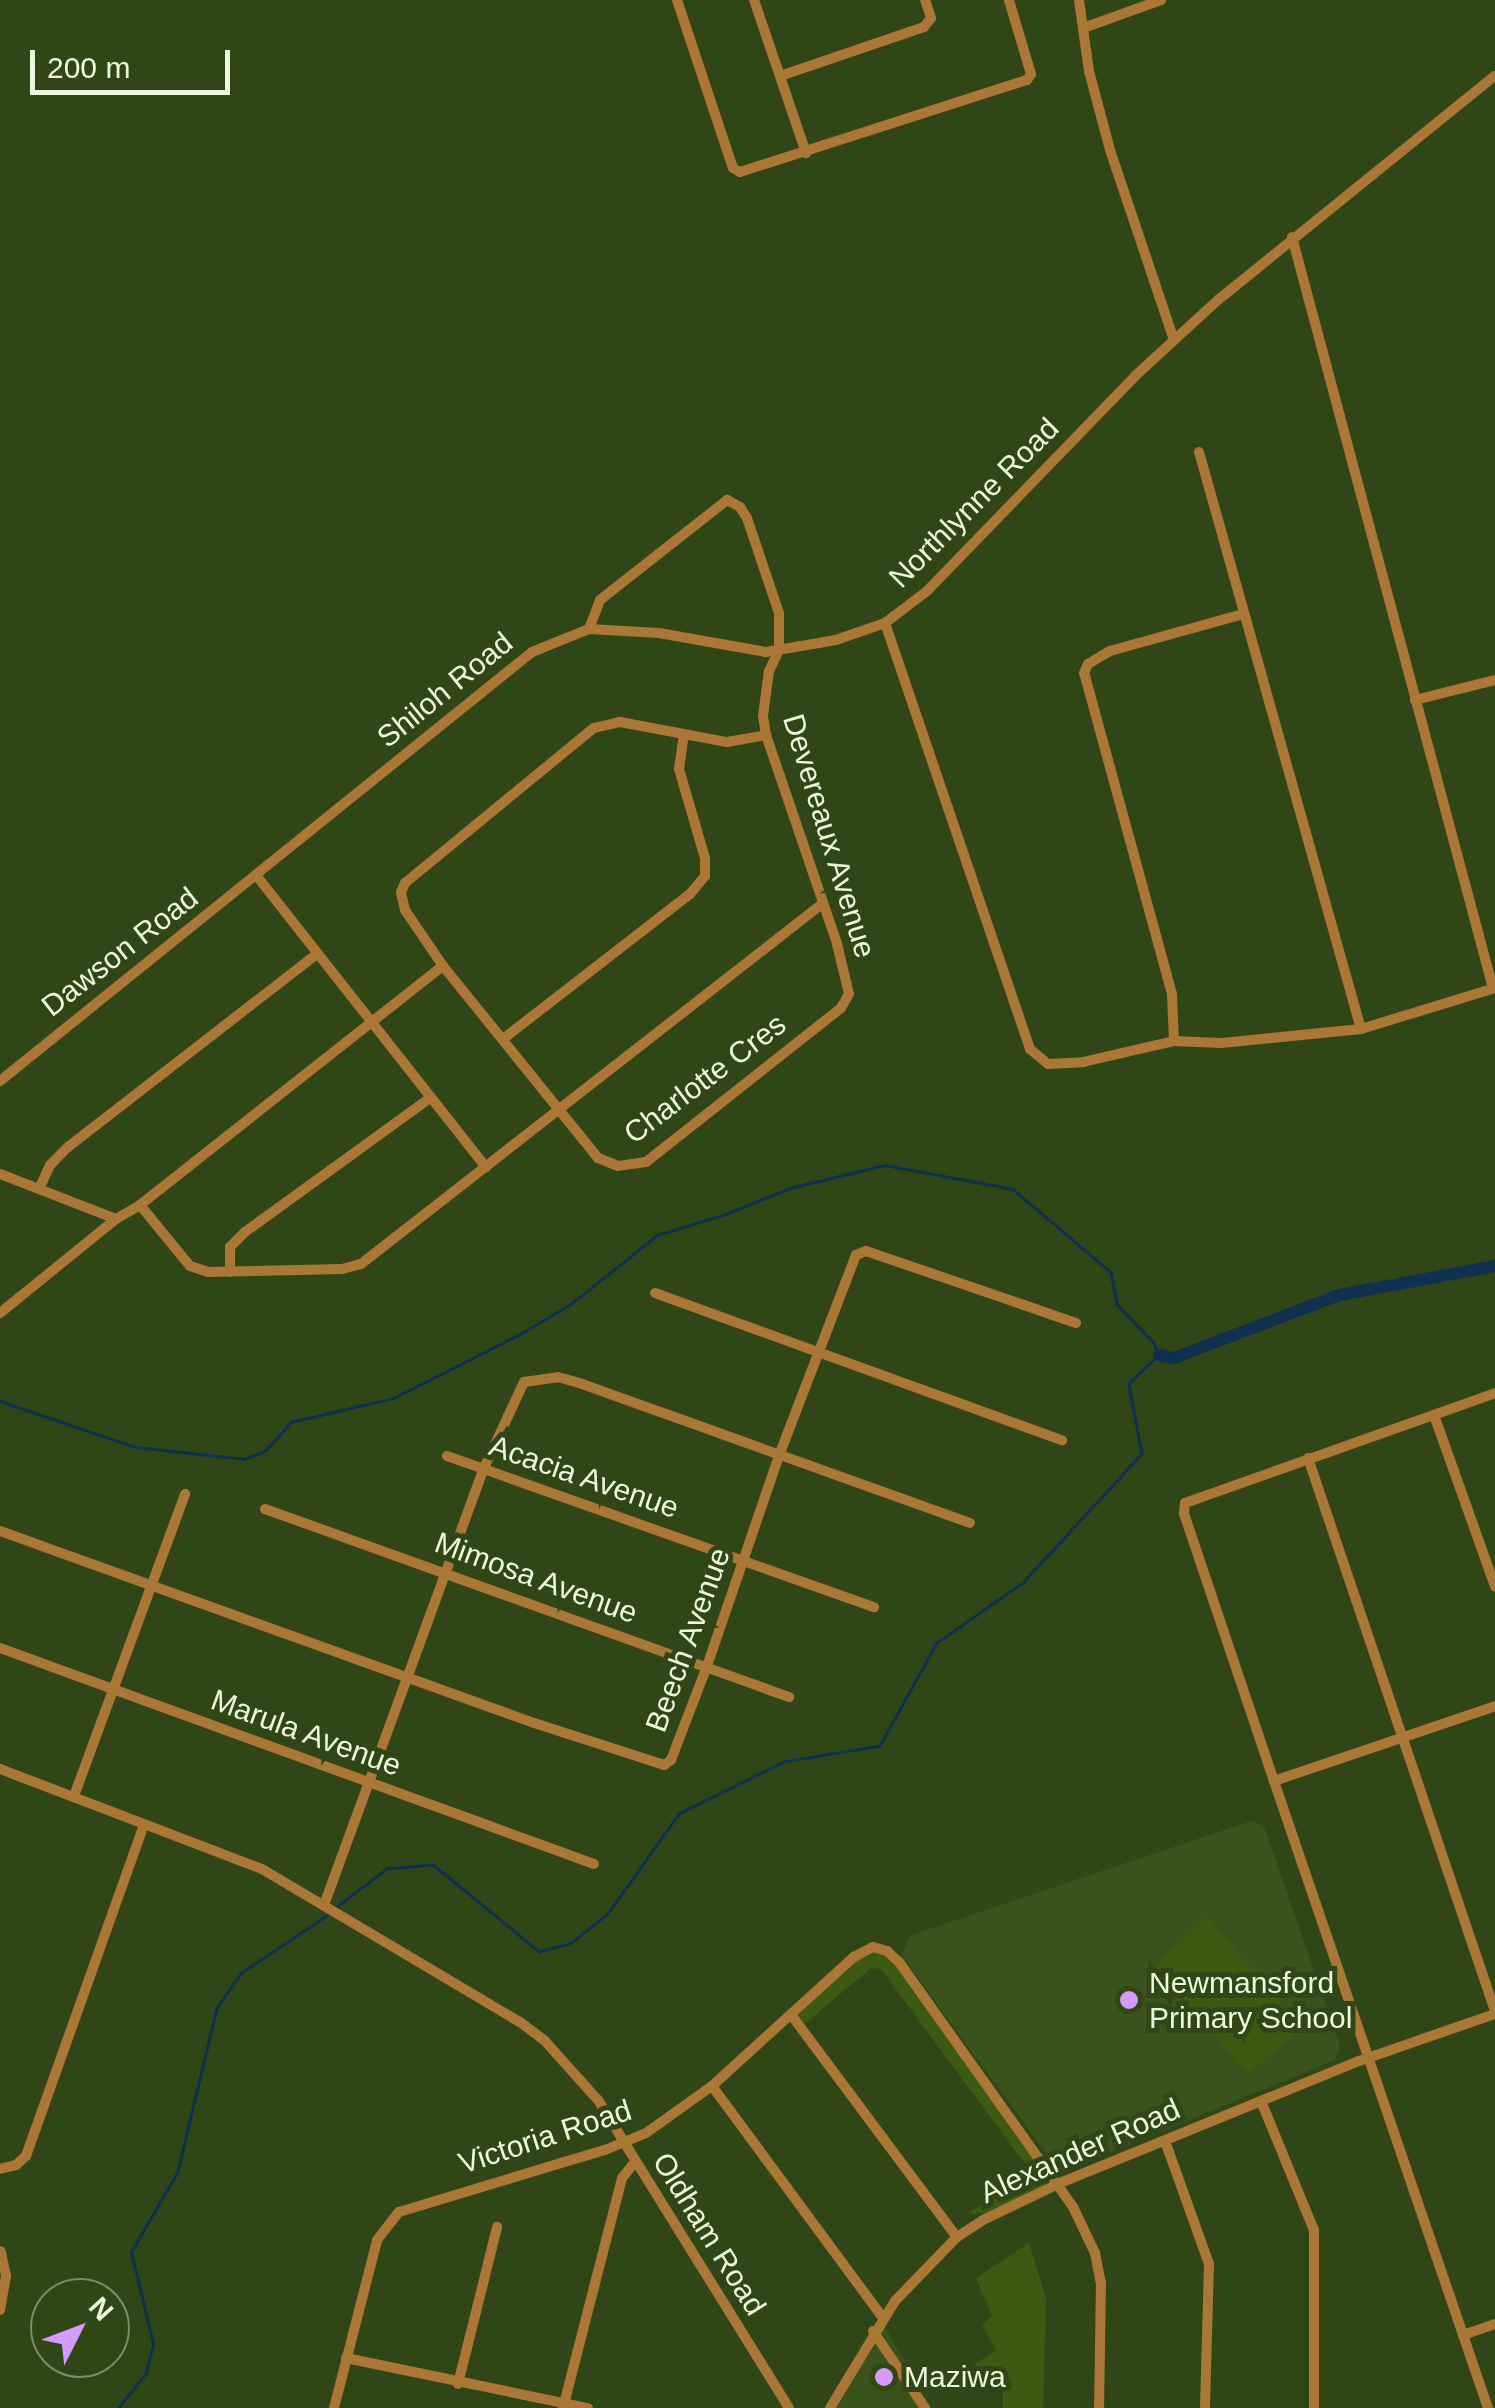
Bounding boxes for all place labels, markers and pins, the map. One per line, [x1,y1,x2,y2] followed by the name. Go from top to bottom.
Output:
[1149,1965,1352,2036] place label: Newmansford Primary School
[1118,1989,1140,2011] marker: Newmansford Primary School
[904,2359,1006,2395] place label: Maziwa
[873,2366,895,2388] marker: Maziwa

